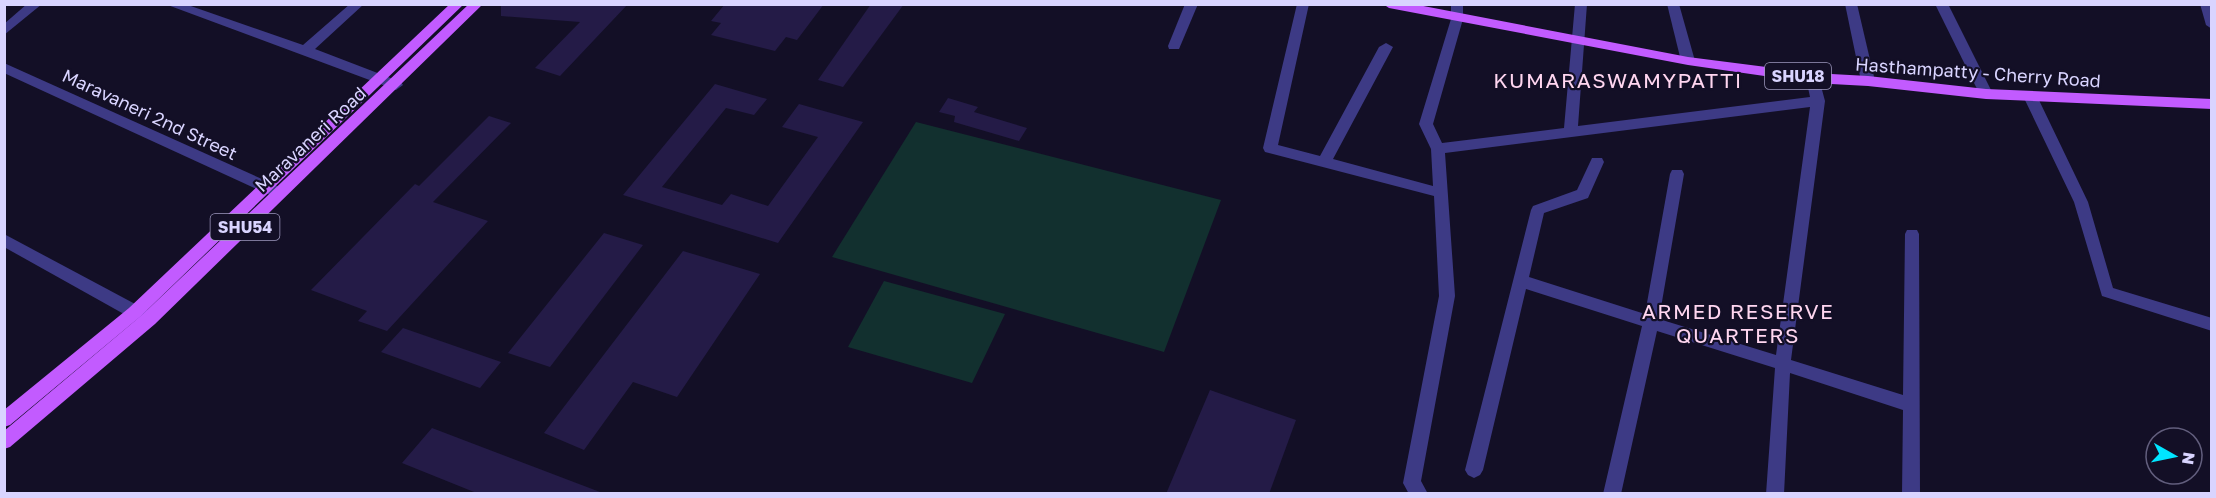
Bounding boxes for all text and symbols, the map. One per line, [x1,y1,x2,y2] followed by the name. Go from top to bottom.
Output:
[1854,52,2102,92] street label: Hasthampatty - Cherry Road
[1765,63,1831,89] road number: SHU18
[59,64,241,164] street label: Maravaneri 2nd Street
[1493,67,1743,93] district label: KUMARASWAMYPATTI
[250,82,370,196] street label: Maravaneri Road
[210,214,280,240] road number: SHU54
[1642,298,1834,348] district label: ARMED RESERVE QUARTERS
[2144,426,2204,486] north arrow
[2178,451,2200,466] text: N

